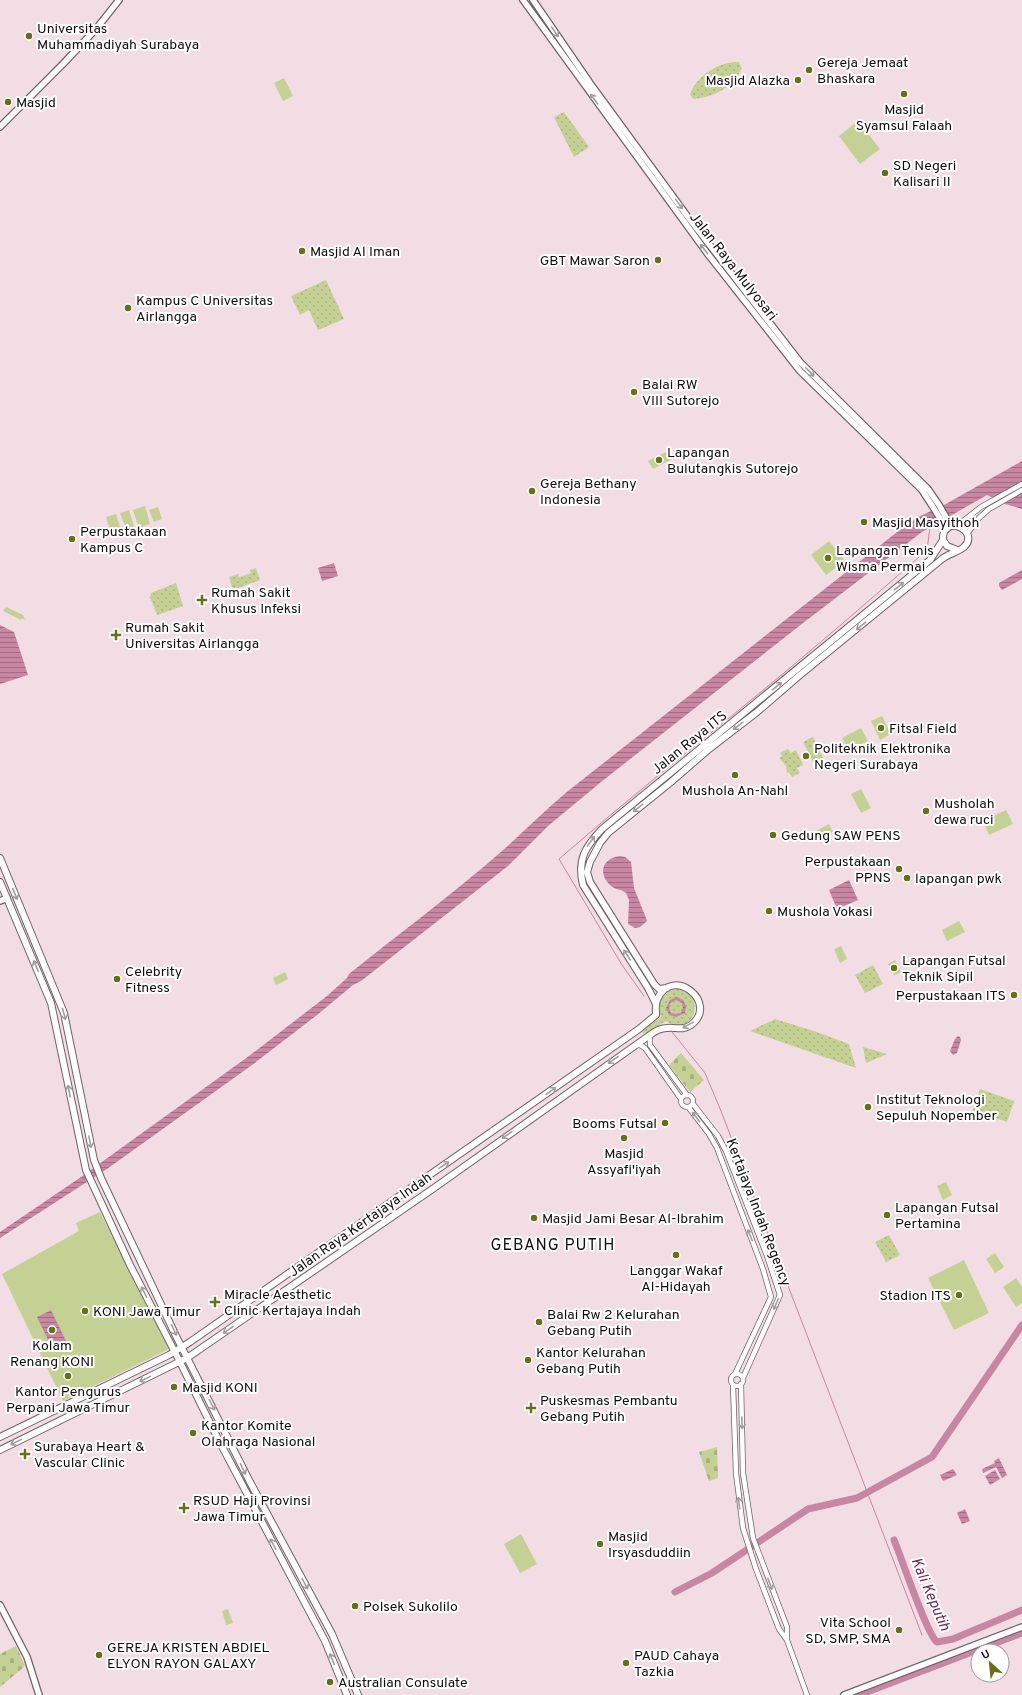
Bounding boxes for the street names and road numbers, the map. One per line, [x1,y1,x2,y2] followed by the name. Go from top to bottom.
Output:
[685,210,780,324] street label: Jalan Raya Mulyosari
[649,708,731,779] street label: Jalan Raya ITS
[722,1136,794,1289] street label: Kertajaya Indah Regency
[286,1169,436,1281] street label: Jalan Raya Kertajaya Indah

